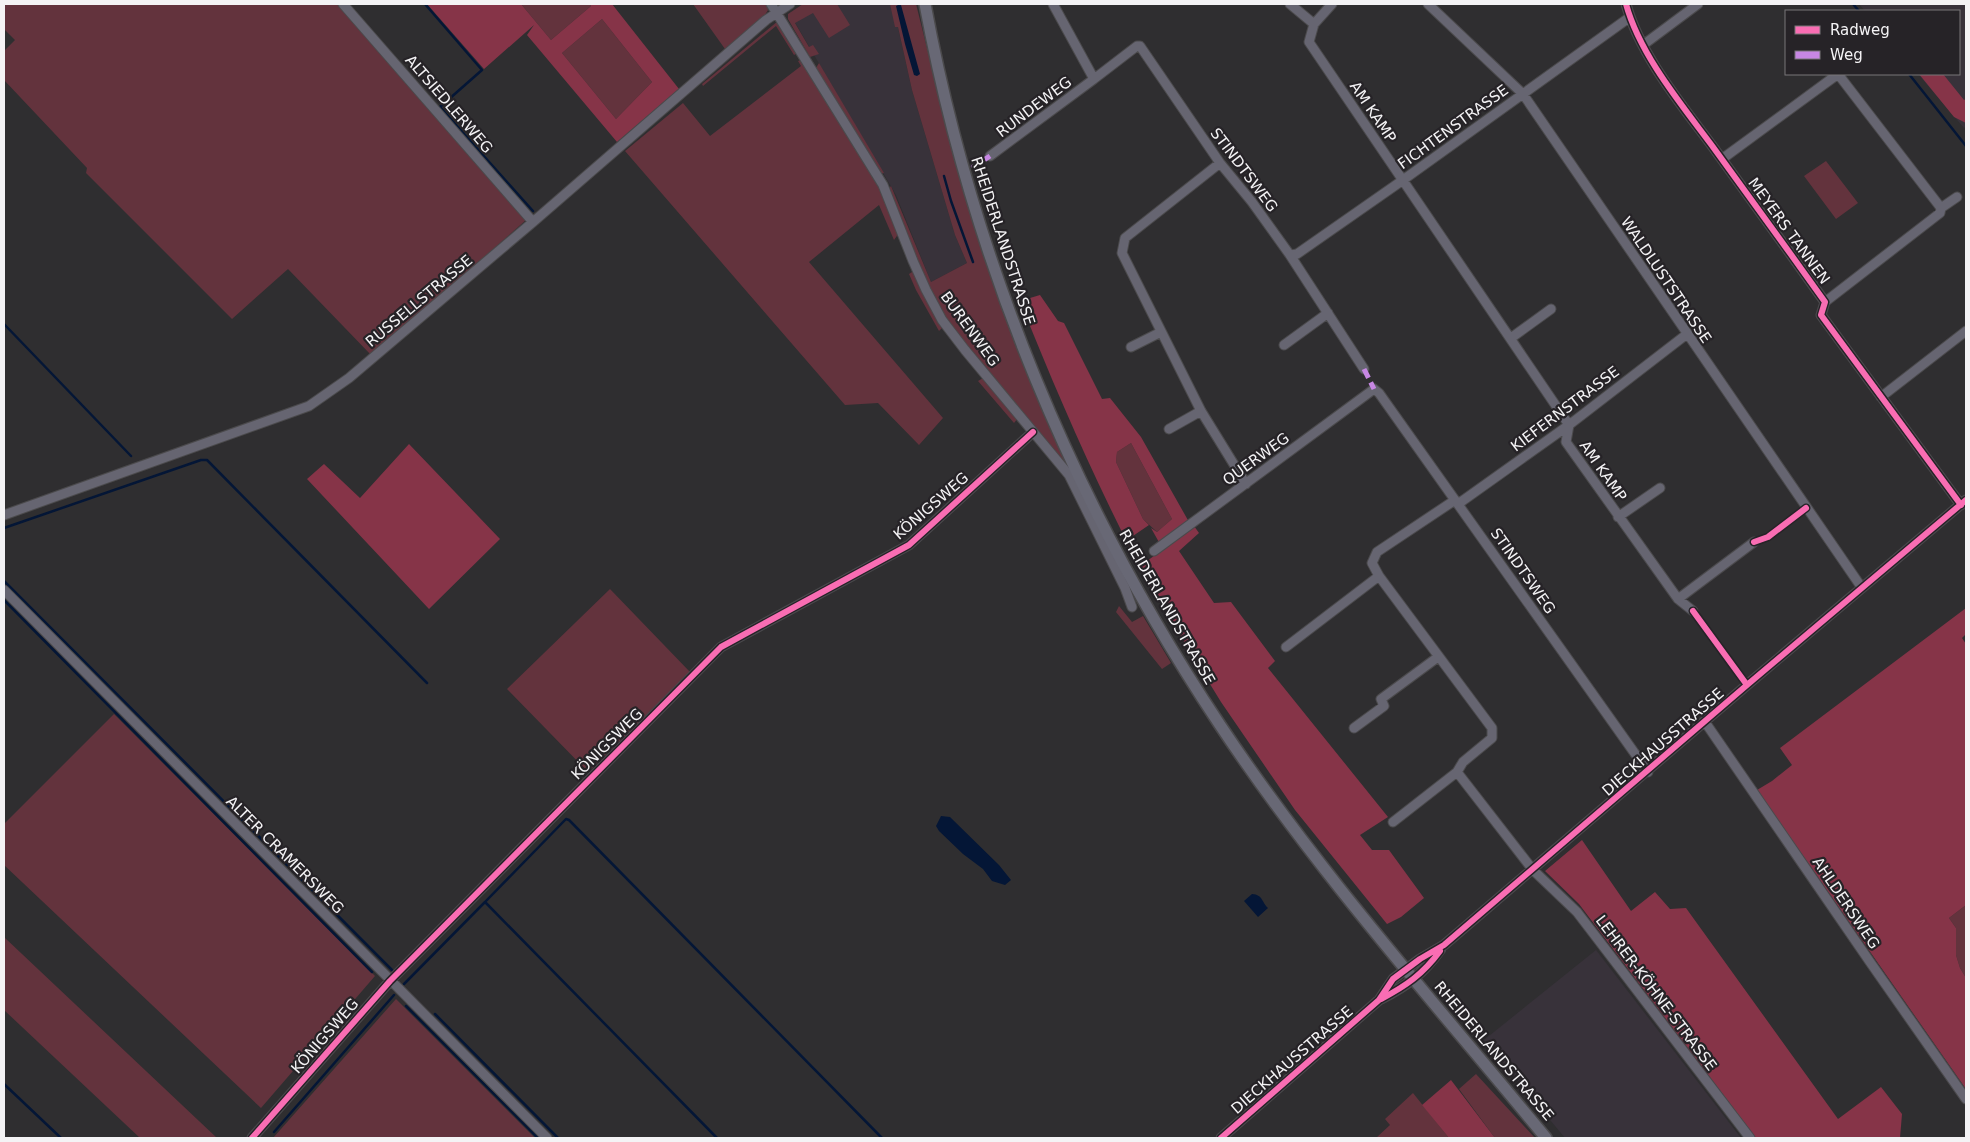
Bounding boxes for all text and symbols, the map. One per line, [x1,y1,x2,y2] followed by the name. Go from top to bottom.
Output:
[1785,10,1960,75] legend
[1830,21,1890,39] text: Radweg
[1830,46,1863,64] text: Weg
[401,51,497,157] street label: ALTSIEDLERWEG
[993,73,1075,141] street label: RUNDEWEG
[1346,78,1400,146] street label: AM KAMP
[1394,81,1512,173] street label: FICHTENSTRASSE
[1207,124,1281,216] street label: STINDTSWEG
[967,154,1039,328] street label: RHEIDERLANDSTRASSE
[1744,174,1834,288] street label: MEYERS TANNEN
[1617,213,1715,347] street label: WALDLUSTSTRASSE
[362,251,476,351] street label: RUSSELLSTRASSE
[937,288,1003,370] street label: BURENWEG
[1507,362,1623,456] street label: KIEFERNSTRASSE
[1219,429,1293,489] street label: QUERWEG
[1576,437,1630,505] street label: AM KAMP
[889,468,972,543] street label: KÖNIGSWEG
[1487,525,1559,617] street label: STINDTSWEG
[1115,526,1219,688] street label: RHEIDERLANDSTRASSE
[1599,684,1727,800] street label: DIECKHAUSSTRASSE
[567,704,646,783] street label: KÖNIGSWEG
[222,792,348,918] street label: ALTER CRAMERSWEG
[1809,854,1883,952] street label: AHLDERSWEG
[1592,911,1721,1074] street label: LEHRER-KÖHNE-STRASSE
[1431,978,1557,1124] street label: RHEIDERLANDSTRASSE
[287,994,362,1077] street label: KÖNIGSWEG
[1228,1002,1356,1118] street label: DIECKHAUSSTRASSE

